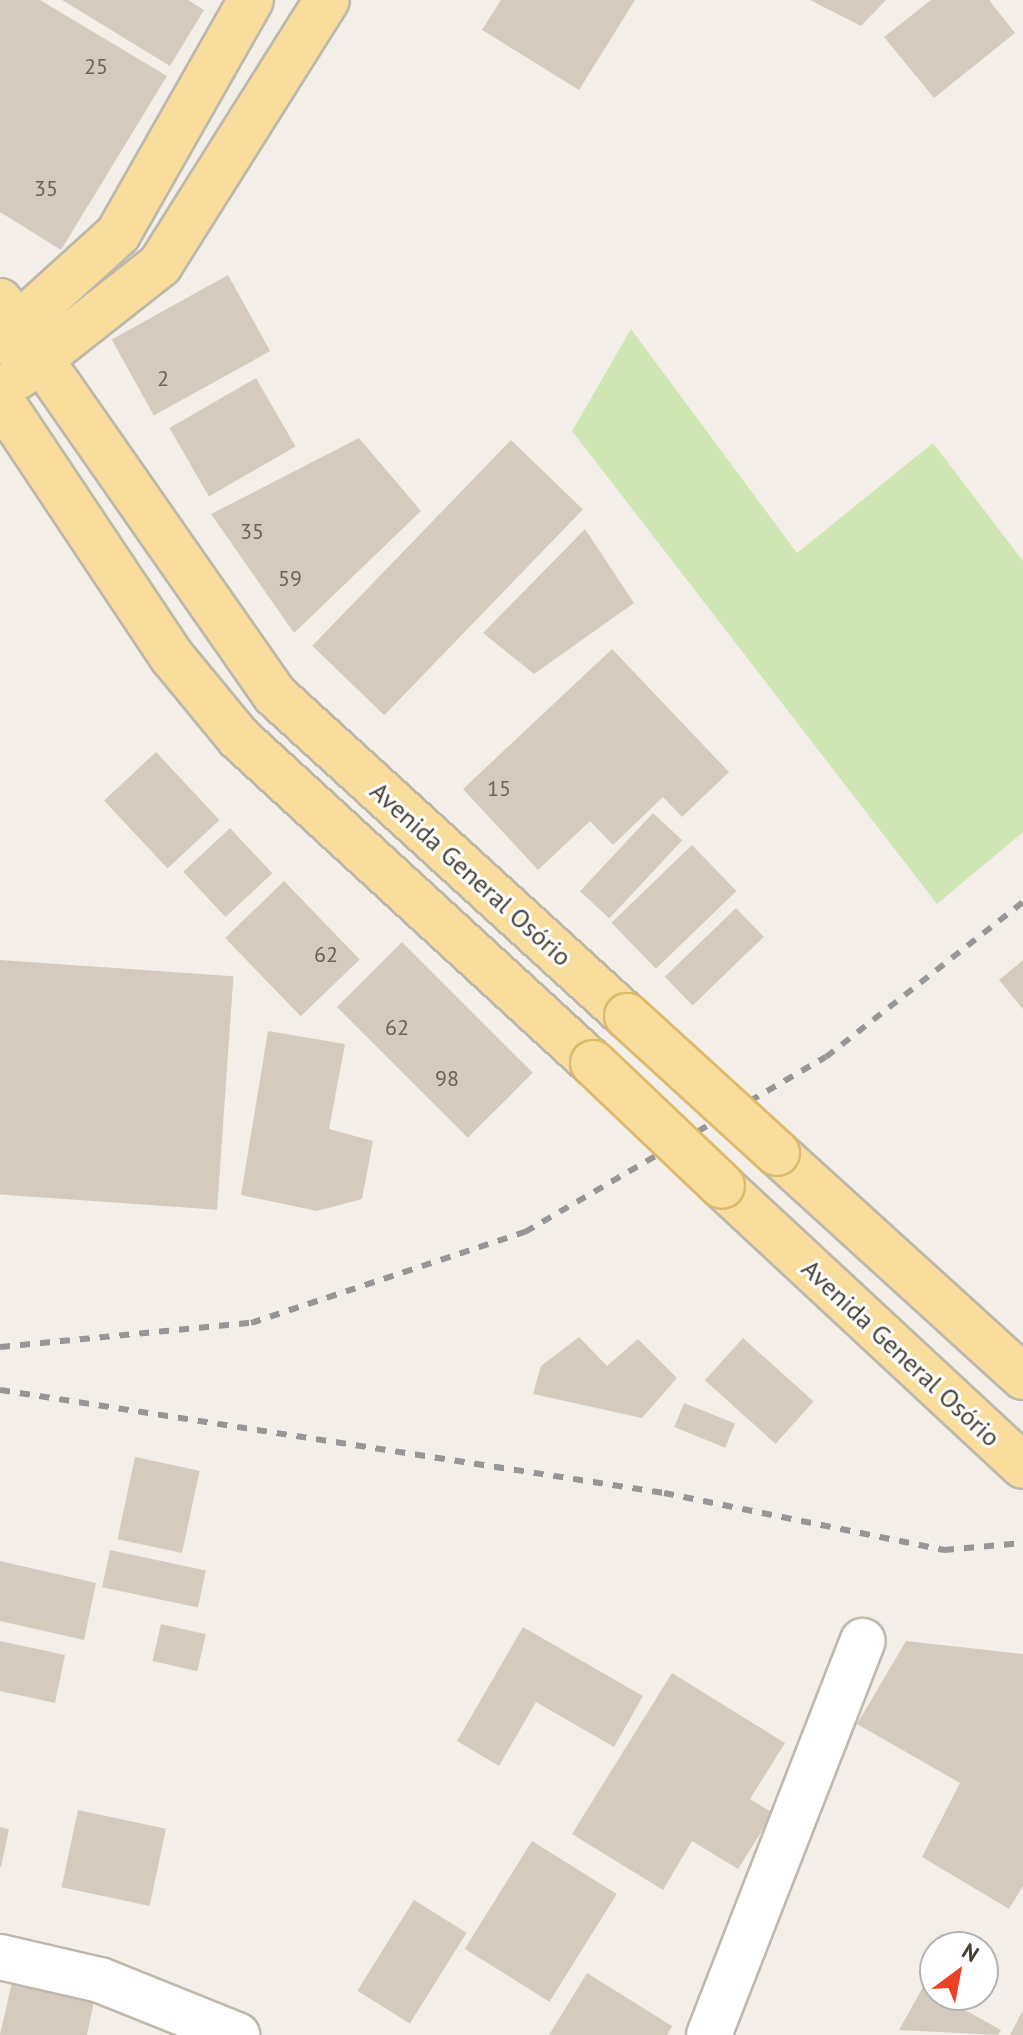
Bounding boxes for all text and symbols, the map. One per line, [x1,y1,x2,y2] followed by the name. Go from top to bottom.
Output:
[84,54,108,80] house number: 25
[34,176,58,202] house number: 35
[157,366,169,392] house number: 2
[240,519,264,545] house number: 35
[278,566,302,592] house number: 59
[364,775,578,973] street label: Avenida General Osório
[487,776,511,802] house number: 15
[314,942,338,968] house number: 62
[385,1015,409,1041] house number: 62
[435,1066,459,1092] house number: 98
[795,1253,1007,1453] street label: Avenida General Osório
[919,1931,999,2011] north arrow
[957,1937,984,1968] text: N

